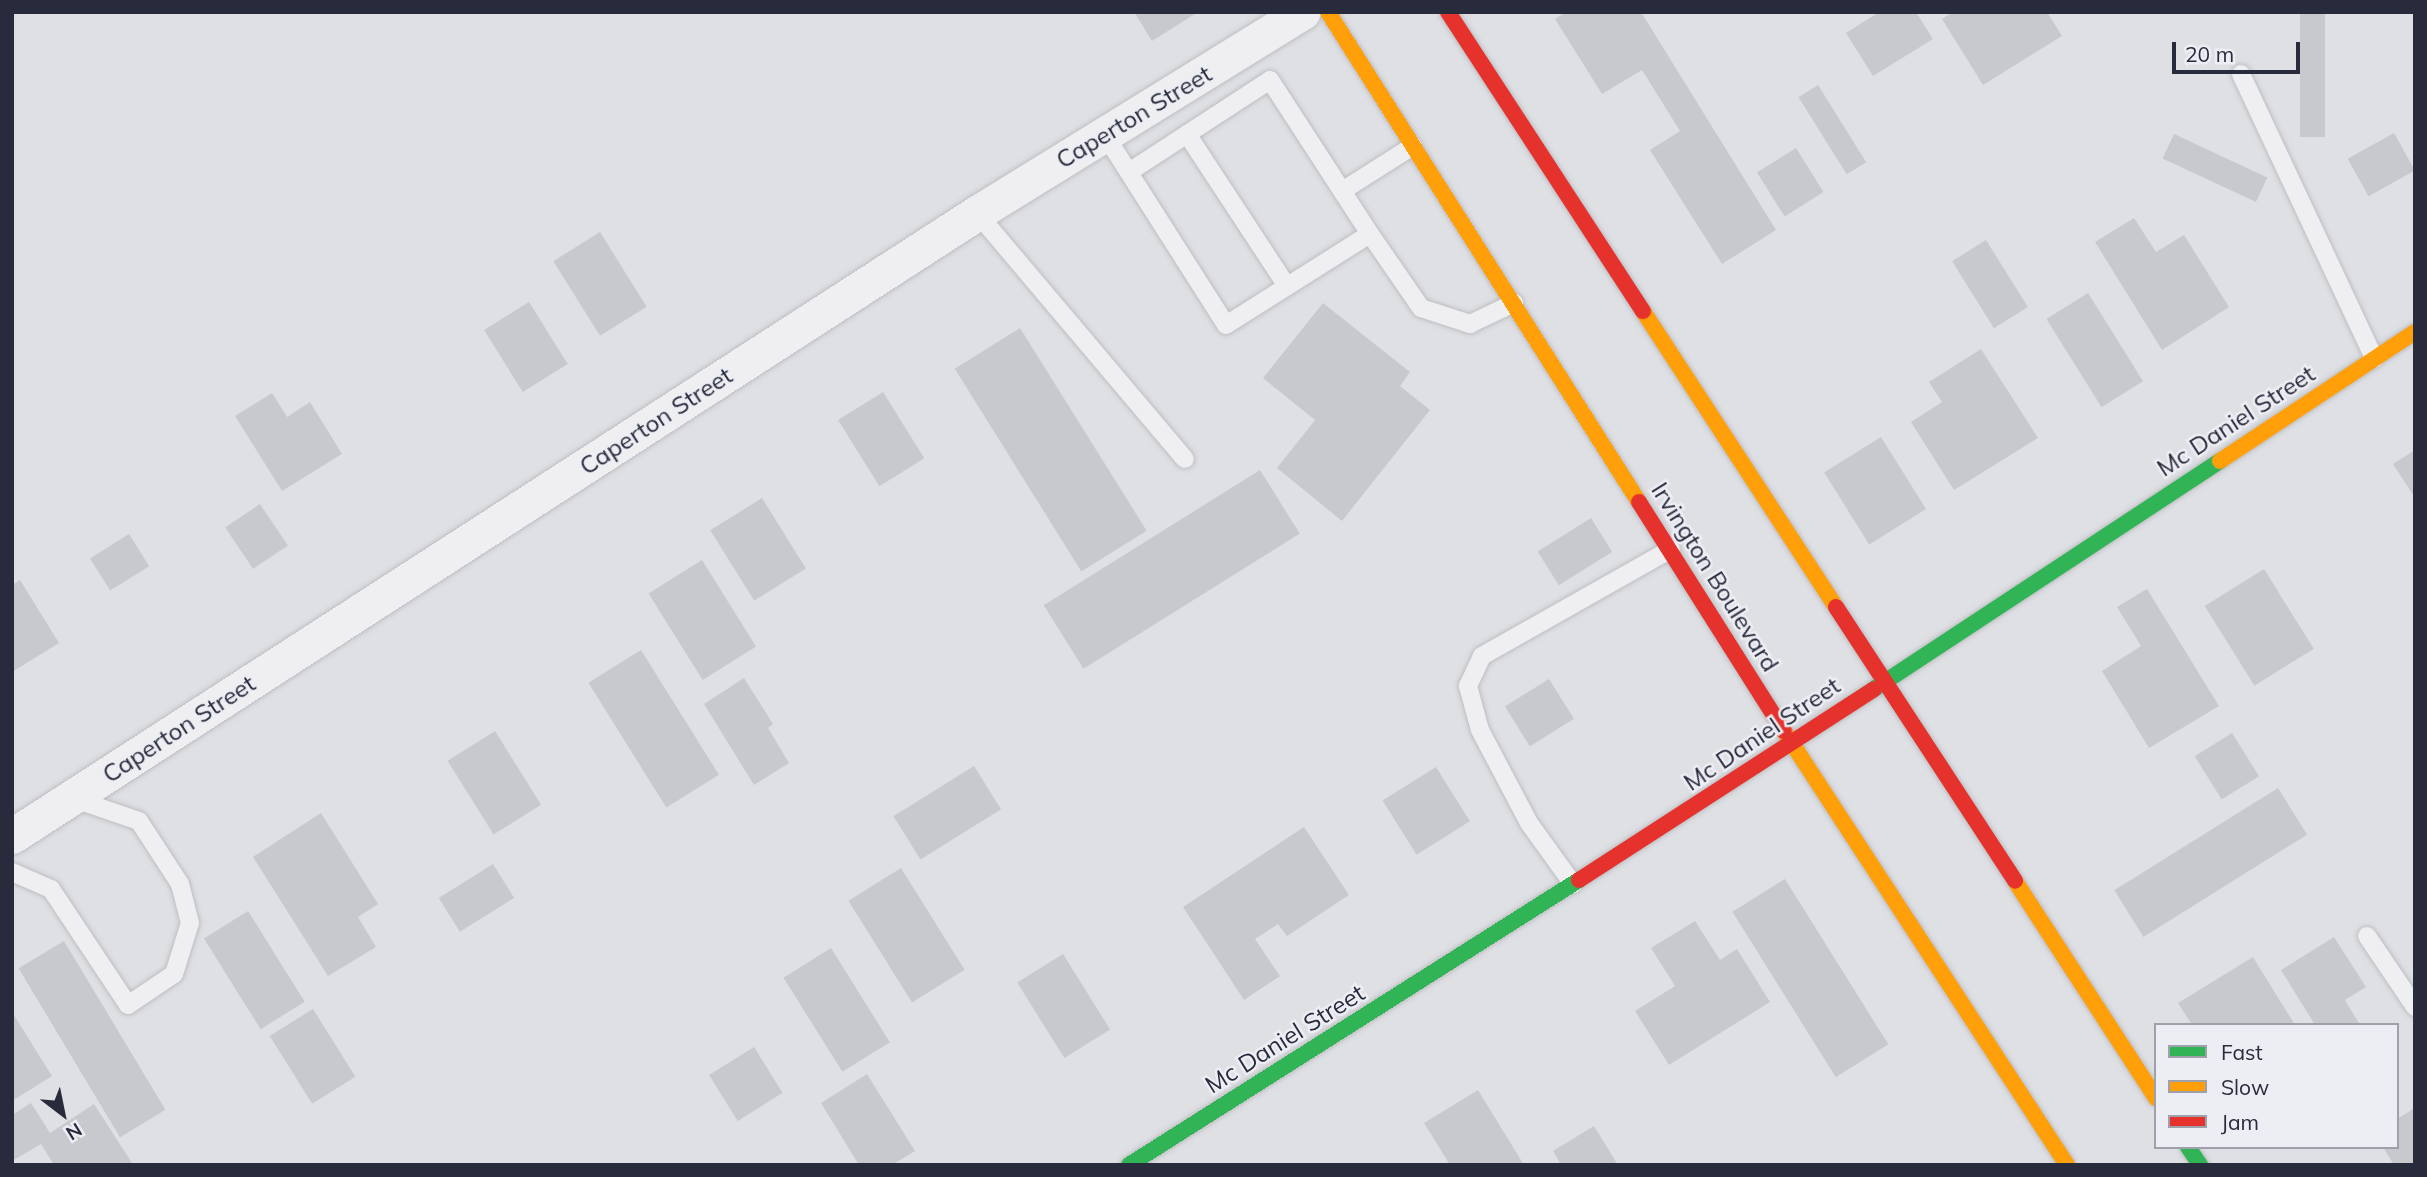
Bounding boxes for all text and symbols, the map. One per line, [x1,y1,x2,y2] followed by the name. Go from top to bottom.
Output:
[2175,28,2303,72] scale bar
[2185,41,2234,67] text: 20 m
[1051,59,1217,175] street label: Caperton Street
[2152,359,2320,483] street label: Mc Daniel Street
[574,361,738,481] street label: Caperton Street
[1645,477,1785,677] street label: Irvington Boulevard
[97,669,261,789] street label: Caperton Street
[1678,671,1846,797] street label: Mc Daniel Street
[1200,979,1370,1099] street label: Mc Daniel Street
[2154,1023,2399,1149] legend
[2221,1039,2263,1065] text: Fast
[2221,1074,2269,1100] text: Slow
[28,1079,98,1149] north arrow
[2221,1109,2259,1135] text: Jam
[62,1118,87,1146] text: N

